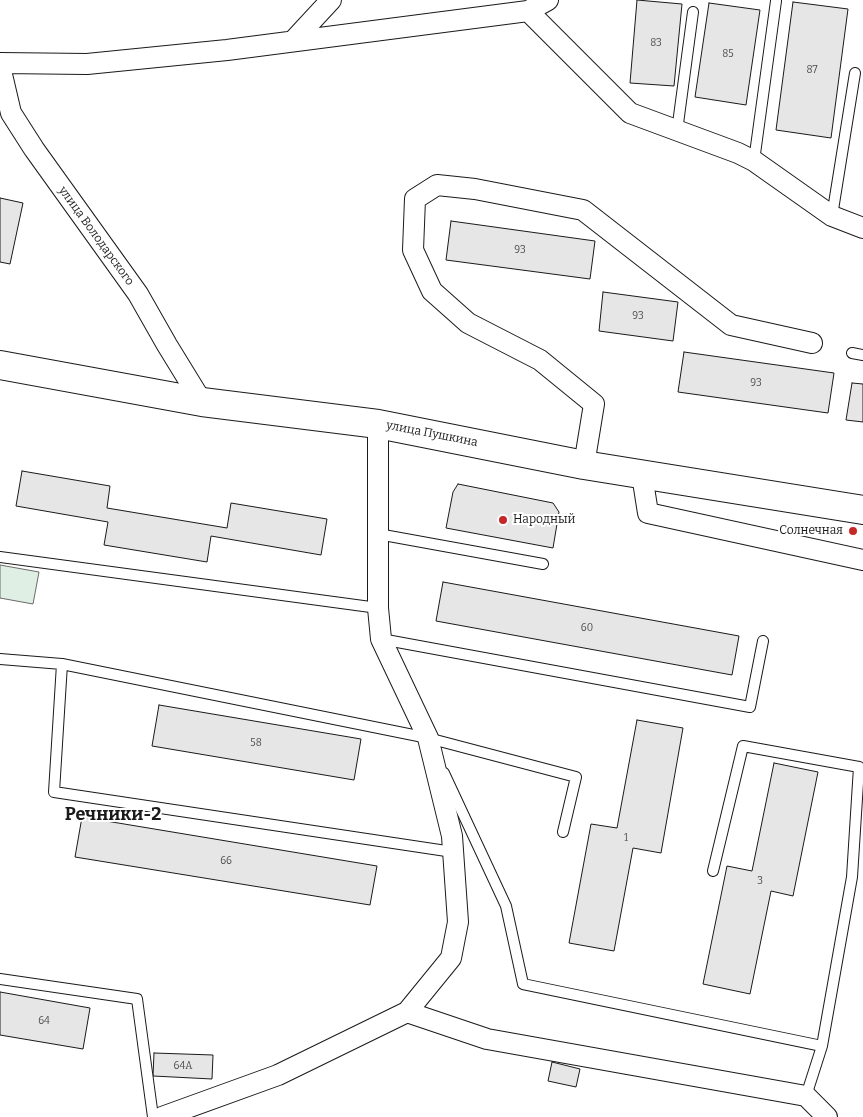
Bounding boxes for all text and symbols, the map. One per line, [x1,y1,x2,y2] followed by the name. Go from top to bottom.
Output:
[650,37,662,49] house number: 83
[722,48,734,60] house number: 85
[806,64,818,76] house number: 87
[55,184,137,288] street label: улица Володарского
[514,244,526,256] house number: 93
[632,310,644,322] house number: 93
[750,377,762,389] house number: 93
[385,418,479,450] street label: улица Пушкина
[513,513,576,527] place label: Народный
[497,514,509,526] marker: Народный
[779,524,843,538] place label: Солнечная
[847,525,859,537] marker: Солнечная
[581,622,593,634] house number: 60
[250,737,262,749] house number: 58
[65,804,161,826] district label: Речники-2
[624,832,628,844] house number: 1
[220,855,232,867] house number: 66
[757,875,763,887] house number: 3
[38,1015,50,1027] house number: 64
[174,1060,192,1072] house number: 64А

